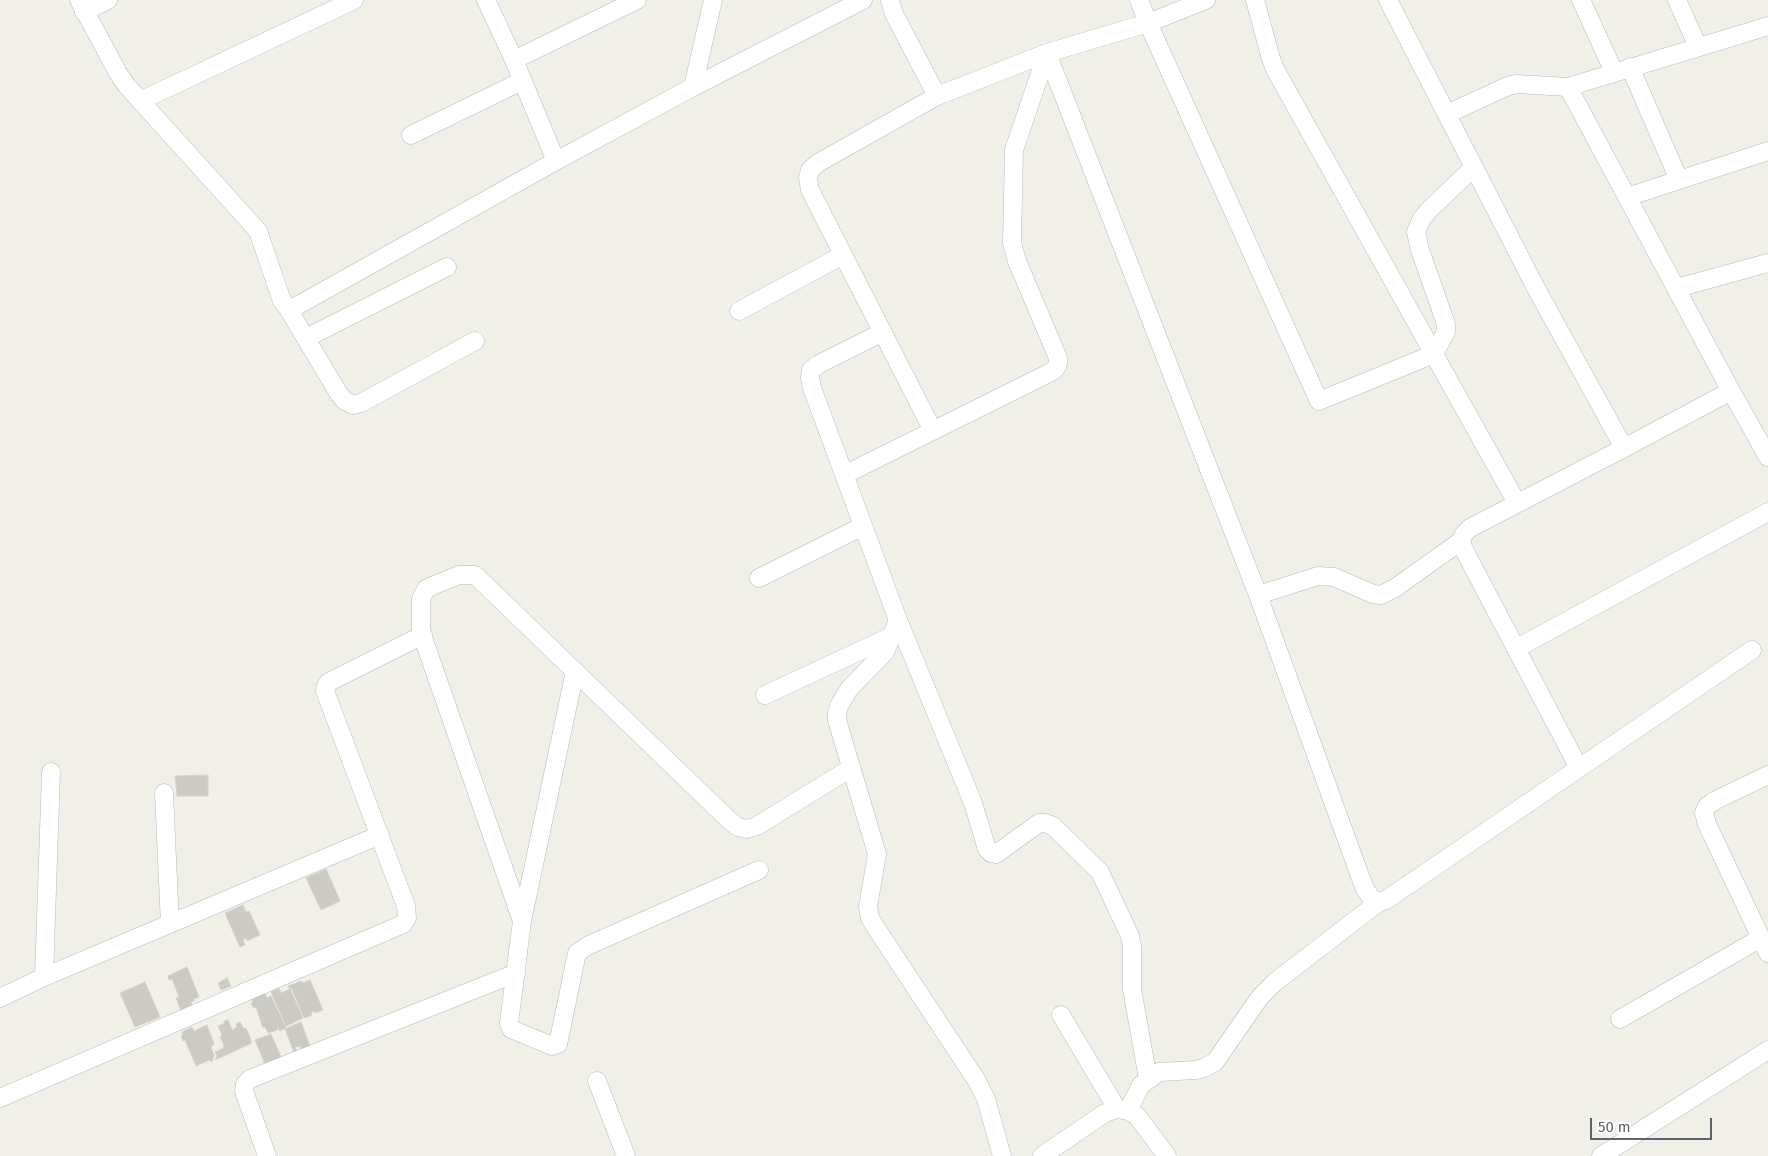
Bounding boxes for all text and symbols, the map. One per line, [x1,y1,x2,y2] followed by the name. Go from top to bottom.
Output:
[1593,1108,1716,1140] scale bar
[1598,1118,1631,1136] text: 50 m

